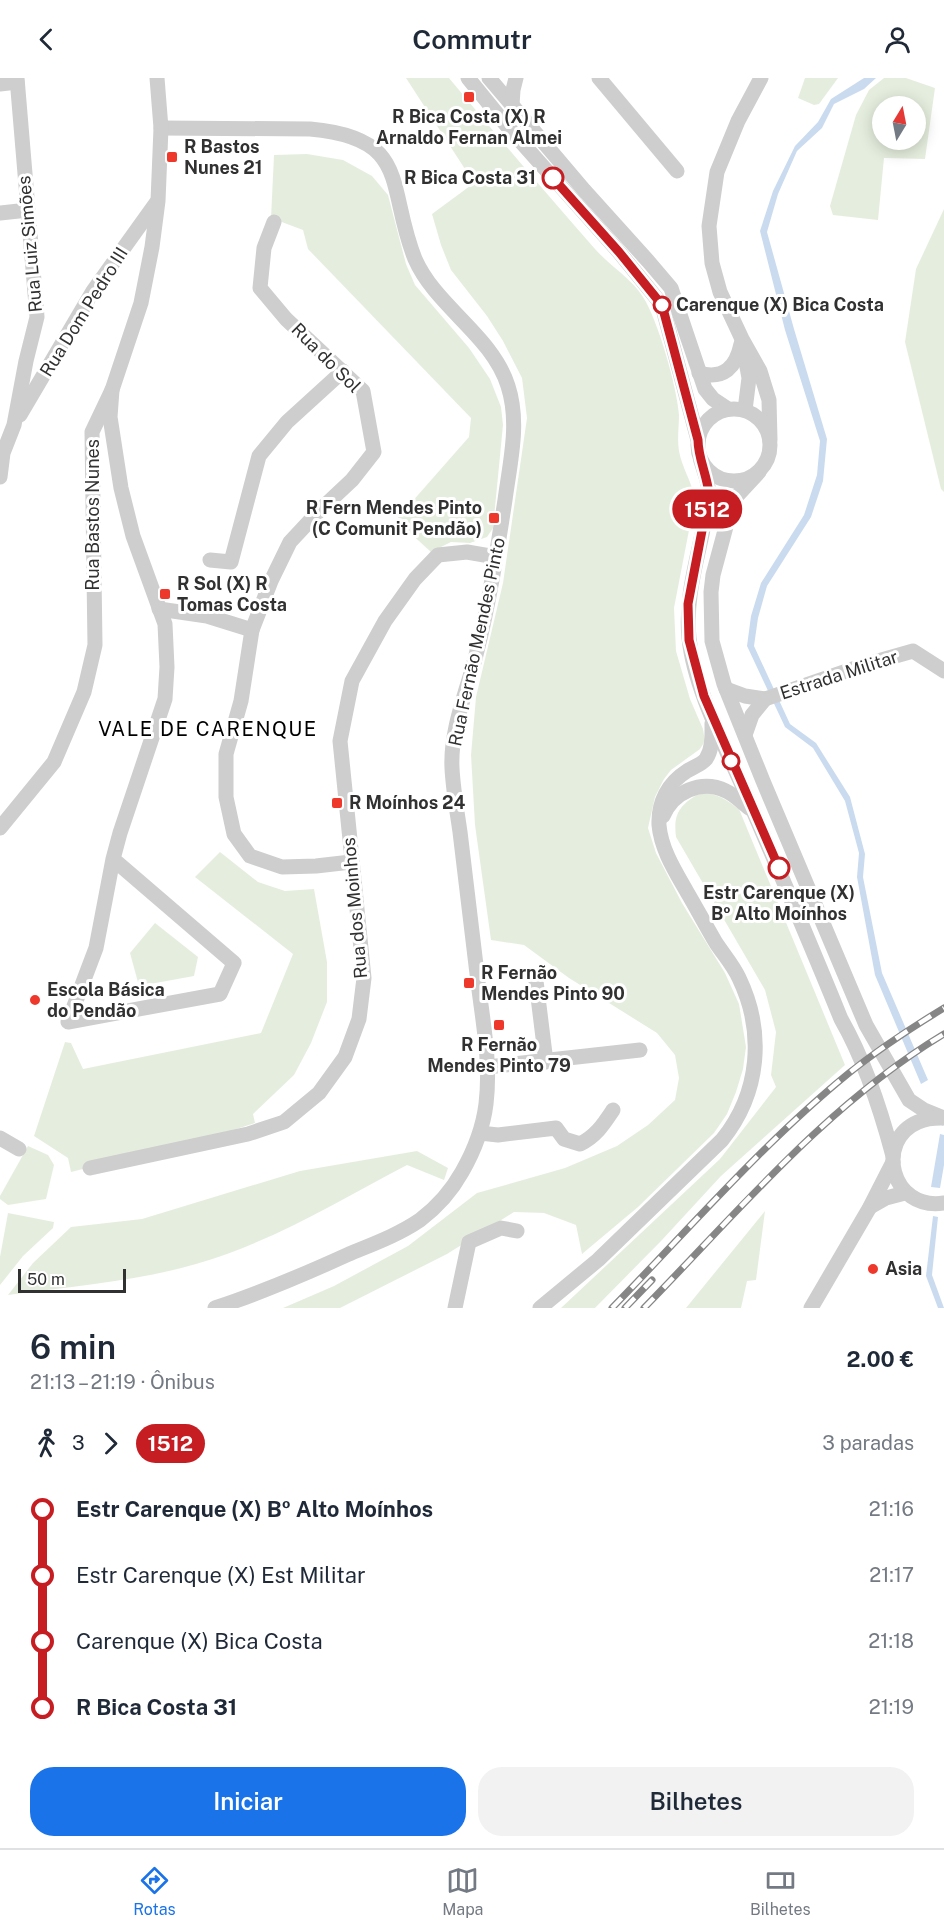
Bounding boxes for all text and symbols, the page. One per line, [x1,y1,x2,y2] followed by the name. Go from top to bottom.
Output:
[30,23,63,56] icon: back
[412,23,532,55] text: Commutr
[881,23,914,56] icon: person
[462,90,476,104] marker: R Bica Costa (X) R Arnaldo Fernan Almei
[872,96,926,150] north arrow
[872,96,926,150] map controls
[376,106,562,148] place label: R Bica Costa (X) R Arnaldo Fernan Almei
[184,136,262,178] place label: R Bastos Nunes 21
[165,150,179,164] marker: R Bastos Nunes 21
[404,167,536,188] place label: R Bica Costa 31
[542,167,564,189] marker: R Bica Costa 31
[13,175,46,313] street label: Rua Luiz Simões
[35,243,132,380] street label: Rua Dom Pedro III
[676,294,884,315] place label: Carenque (X) Bica Costa
[653,296,671,314] marker: Carenque (X) Bica Costa
[287,319,365,397] street label: Rua do Sol
[82,439,103,591] street label: Rua Bastos Nunes
[665,490,749,528] line badge: 1512
[306,497,482,539] place label: R Fern Mendes Pinto (C Comunit Pendão)
[684,497,730,522] text: 1512
[487,511,501,525] marker: R Fern Mendes Pinto (C Comunit Pendão)
[444,536,509,748] street label: Rua Fernão Mendes Pinto
[177,573,287,615] place label: R Sol (X) R Tomas Costa
[158,587,172,601] marker: R Sol (X) R Tomas Costa
[777,646,901,704] street label: Estrada Militar
[98,717,318,741] district label: VALE DE CARENQUE
[722,752,740,770] unlabelled marker
[349,792,466,813] place label: R Moínhos 24
[330,796,344,810] marker: R Moínhos 24
[338,837,371,979] street label: Rua dos Moinhos
[768,857,790,879] marker: Estr Carenque (X) Bº Alto Moínhos
[703,882,855,924] place label: Estr Carenque (X) Bº Alto Moínhos
[481,962,625,1004] place label: R Fernão Mendes Pinto 90
[462,976,476,990] marker: R Fernão Mendes Pinto 90
[47,979,165,1021] place label: Escola Básica do Pendão
[28,993,42,1007] marker: Escola Básica do Pendão
[492,1018,506,1032] marker: R Fernão Mendes Pinto 79
[427,1034,571,1076] place label: R Fernão Mendes Pinto 79
[885,1258,922,1279] place label: Asia
[866,1262,880,1276] marker: Asia
[18,1266,126,1294] scale bar
[27,1270,65,1289] text: 50 m
[30,1328,116,1366] text: 6 min
[847,1346,914,1372] text: 2.00 €
[30,1370,215,1394] text: 21:13 – 21:19 · Ônibus
[30,1427,63,1460] icon: walk
[94,1427,127,1460] icon: forward
[72,1431,85,1455] text: 3
[148,1431,193,1456] text: 1512
[822,1431,914,1455] text: 3 paradas
[76,1496,433,1522] text: Estr Carenque (X) Bº Alto Moínhos
[869,1497,914,1521] text: 21:16
[76,1562,366,1588] text: Estr Carenque (X) Est Militar
[869,1563,914,1587] text: 21:17
[76,1628,323,1654] text: Carenque (X) Bica Costa
[868,1629,914,1653] text: 21:18
[76,1694,237,1720] text: R Bica Costa 31
[869,1695,914,1719] text: 21:19
[30,1767,466,1836] button: Iniciar
[478,1767,914,1836] button: Bilhetes
[133,1864,176,1919] tab: Rotas
[442,1864,483,1919] tab: Mapa
[750,1864,811,1919] tab: Bilhetes

